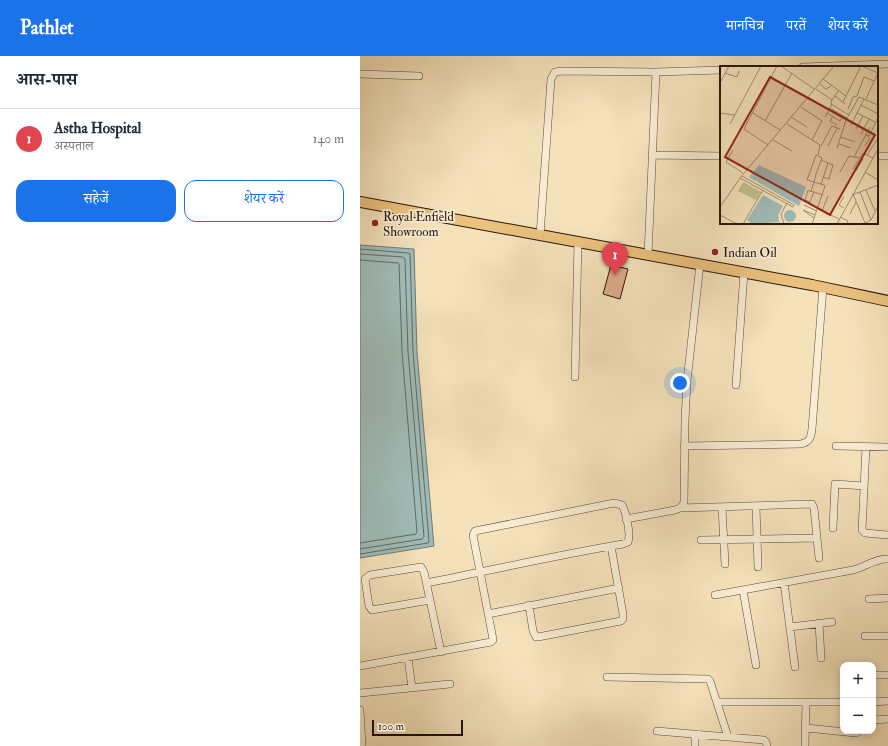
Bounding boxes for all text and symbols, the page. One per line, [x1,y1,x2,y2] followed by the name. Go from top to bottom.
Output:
[20,16,74,40] text: Pathlet
[726,17,764,34] text: मानचित्र
[786,17,806,34] text: परतें
[828,17,868,34] text: शेयर करें
[720,66,878,224] inset map
[16,69,77,90] text: आस-पास
[54,119,141,138] text: Astha Hospital
[27,131,31,147] text: 1
[313,131,344,147] text: 140 m
[54,138,94,154] text: अस्पताल
[16,180,176,222] button: सहेजें
[184,180,344,222] button: शेयर करें
[383,209,454,240] place label: Royal Enfield Showroom
[370,218,380,228] marker: Royal Enfield Showroom
[602,242,628,275] pin: 1
[723,245,778,261] place label: Indian Oil
[710,247,720,257] marker: Indian Oil
[670,373,690,393] your location
[840,662,876,734] map controls
[840,662,876,698] button: +
[840,698,876,734] button: −
[372,718,463,737] scale bar
[378,720,404,733] text: 100 m

